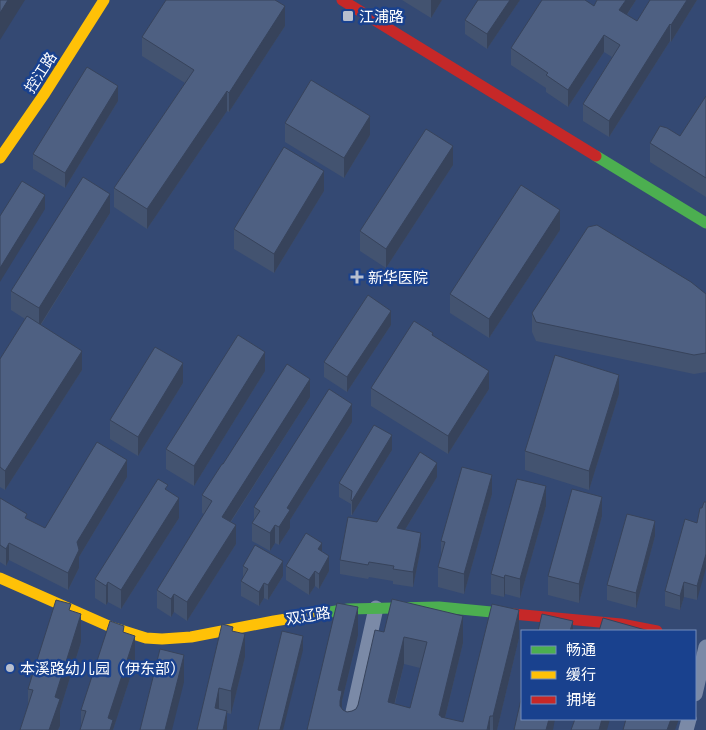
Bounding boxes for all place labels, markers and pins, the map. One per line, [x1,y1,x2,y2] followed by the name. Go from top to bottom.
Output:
[359,7,404,25] place label: 江浦路
[341,9,355,23] marker: 江浦路
[368,268,428,286] place label: 新华医院
[350,270,364,284] marker: 新华医院
[20,659,185,677] place label: 本溪路幼儿园（伊东部）
[4,662,16,674] marker: 本溪路幼儿园（伊东部）

